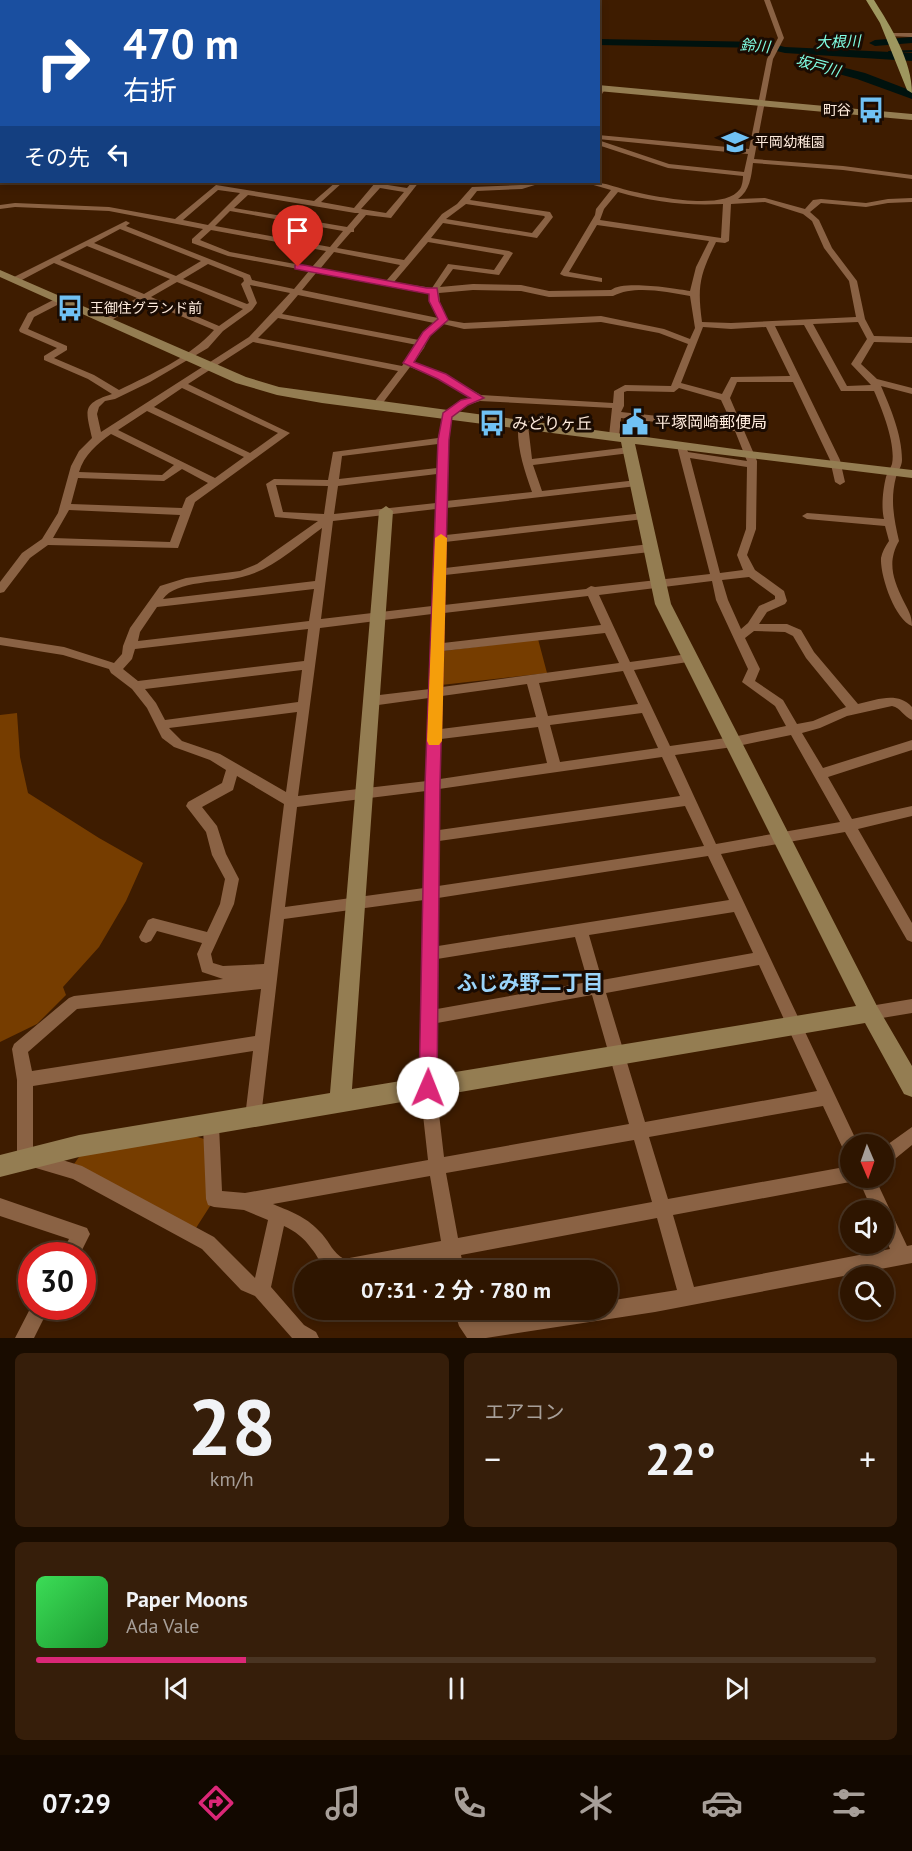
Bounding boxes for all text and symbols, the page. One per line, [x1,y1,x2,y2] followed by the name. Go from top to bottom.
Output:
[123,16,239,71] text: 470 m
[24,24,102,102] icon: right
[815,31,863,52] water label: 大根川
[739,35,773,56] water label: 鈴川
[794,51,844,81] water label: 坂戸川
[123,73,177,107] text: 右折
[856,95,886,125] bus stop icon: 町谷
[823,101,851,119] place label: 町谷
[720,127,750,157] school or university icon: 平岡幼稚園
[755,133,825,151] place label: 平岡幼稚園
[102,138,135,171] icon: left
[24,143,90,171] text: その先
[272,205,323,267] pin
[281,214,314,247] icon: arrive
[55,293,85,323] bus stop icon: 王御住グランド前
[90,299,202,317] place label: 王御住グランド前
[620,407,650,437] public building icon: 平塚岡崎郵便局
[477,408,507,438] bus stop icon: みどりヶ丘
[655,412,767,432] place label: 平塚岡崎郵便局
[512,413,592,433] place label: みどりヶ丘
[457,969,604,996] district label: ふじみ野二丁目
[396,1056,460,1120] position arrow
[840,1134,894,1188] north arrow
[840,1134,894,1320] map controls
[840,1200,894,1254] button: sound
[18,1242,96,1320] speed limit sign: 30
[840,1266,894,1320] button: search
[361,1276,551,1304] text: 07:31 · 2 分 · 780 m
[188,1376,276,1477] text: 28
[485,1399,565,1425] text: エアコン
[645,1429,716,1487] text: 22°
[485,1437,501,1480] text: −
[859,1437,876,1480] text: +
[210,1466,254,1492] text: km/h
[126,1585,248,1613] text: Paper Moons
[126,1613,199,1639] text: Ada Vale
[160,1672,193,1705] icon: previous
[440,1672,473,1705] icon: pause
[720,1672,753,1705] icon: next
[195,1782,237,1824] icon: directions
[322,1782,364,1824] icon: music
[448,1782,490,1824] icon: phone
[575,1782,617,1824] icon: climate
[701,1782,743,1824] icon: car
[828,1782,870,1824] icon: filters
[42,1786,111,1820] text: 07:29

